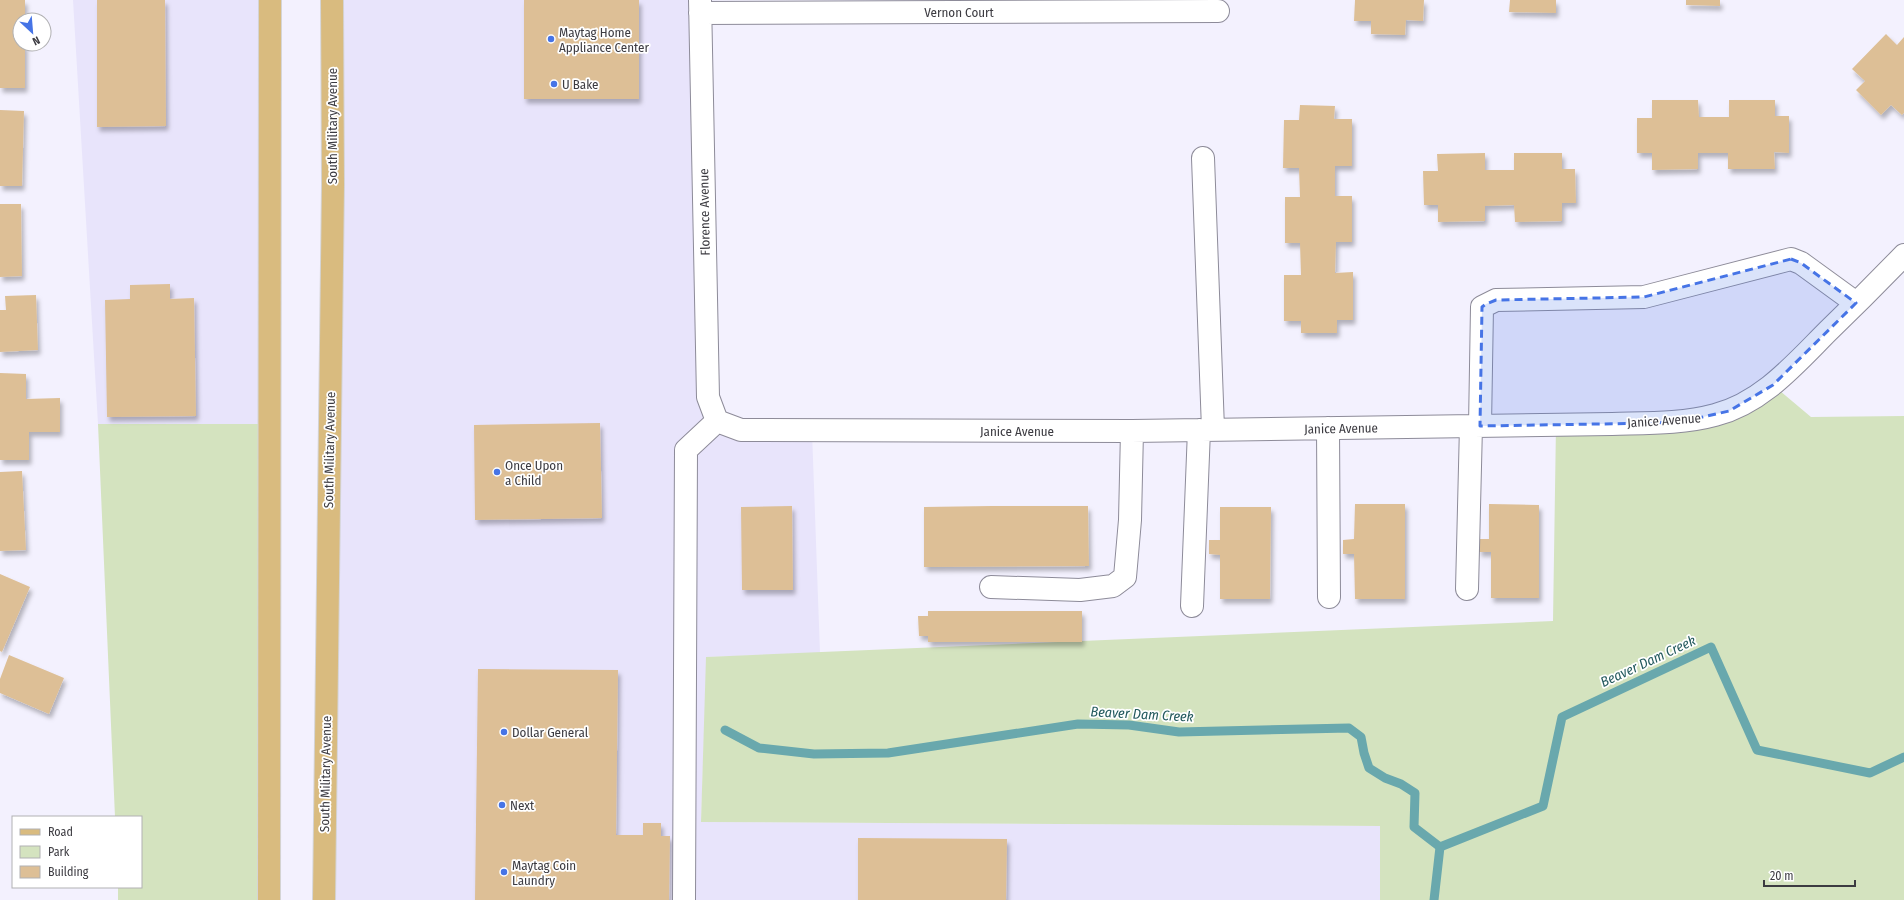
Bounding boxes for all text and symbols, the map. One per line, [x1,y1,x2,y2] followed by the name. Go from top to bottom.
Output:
[924,5,995,20] street label: Vernon Court
[12,12,52,52] north arrow
[559,25,649,55] place label: Maytag Home Appliance Center
[30,33,42,48] text: N
[546,34,556,44] marker: Maytag Home Appliance Center
[325,68,340,184] street label: South Military Avenue
[562,77,599,92] place label: U Bake
[549,79,559,89] marker: U Bake
[696,168,713,256] street label: Florence Avenue
[321,392,338,508] street label: South Military Avenue
[1627,410,1701,431] street label: Janice Avenue
[1304,420,1378,437] street label: Janice Avenue
[980,424,1054,439] street label: Janice Avenue
[505,458,563,488] place label: Once Upon a Child
[492,467,502,477] marker: Once Upon a Child
[1598,632,1699,691] water label: Beaver Dam Creek
[1090,703,1194,726] water label: Beaver Dam Creek
[317,716,334,832] street label: South Military Avenue
[512,725,589,740] place label: Dollar General
[499,727,509,737] marker: Dollar General
[510,798,535,813] place label: Next
[497,800,507,810] marker: Next
[12,816,142,888] legend
[48,825,73,839] text: Road
[48,845,70,859] text: Park
[512,858,576,888] place label: Maytag Coin Laundry
[1764,862,1855,888] scale bar
[48,865,89,879] text: Building
[499,867,509,877] marker: Maytag Coin Laundry
[1770,869,1794,883] text: 20 m

